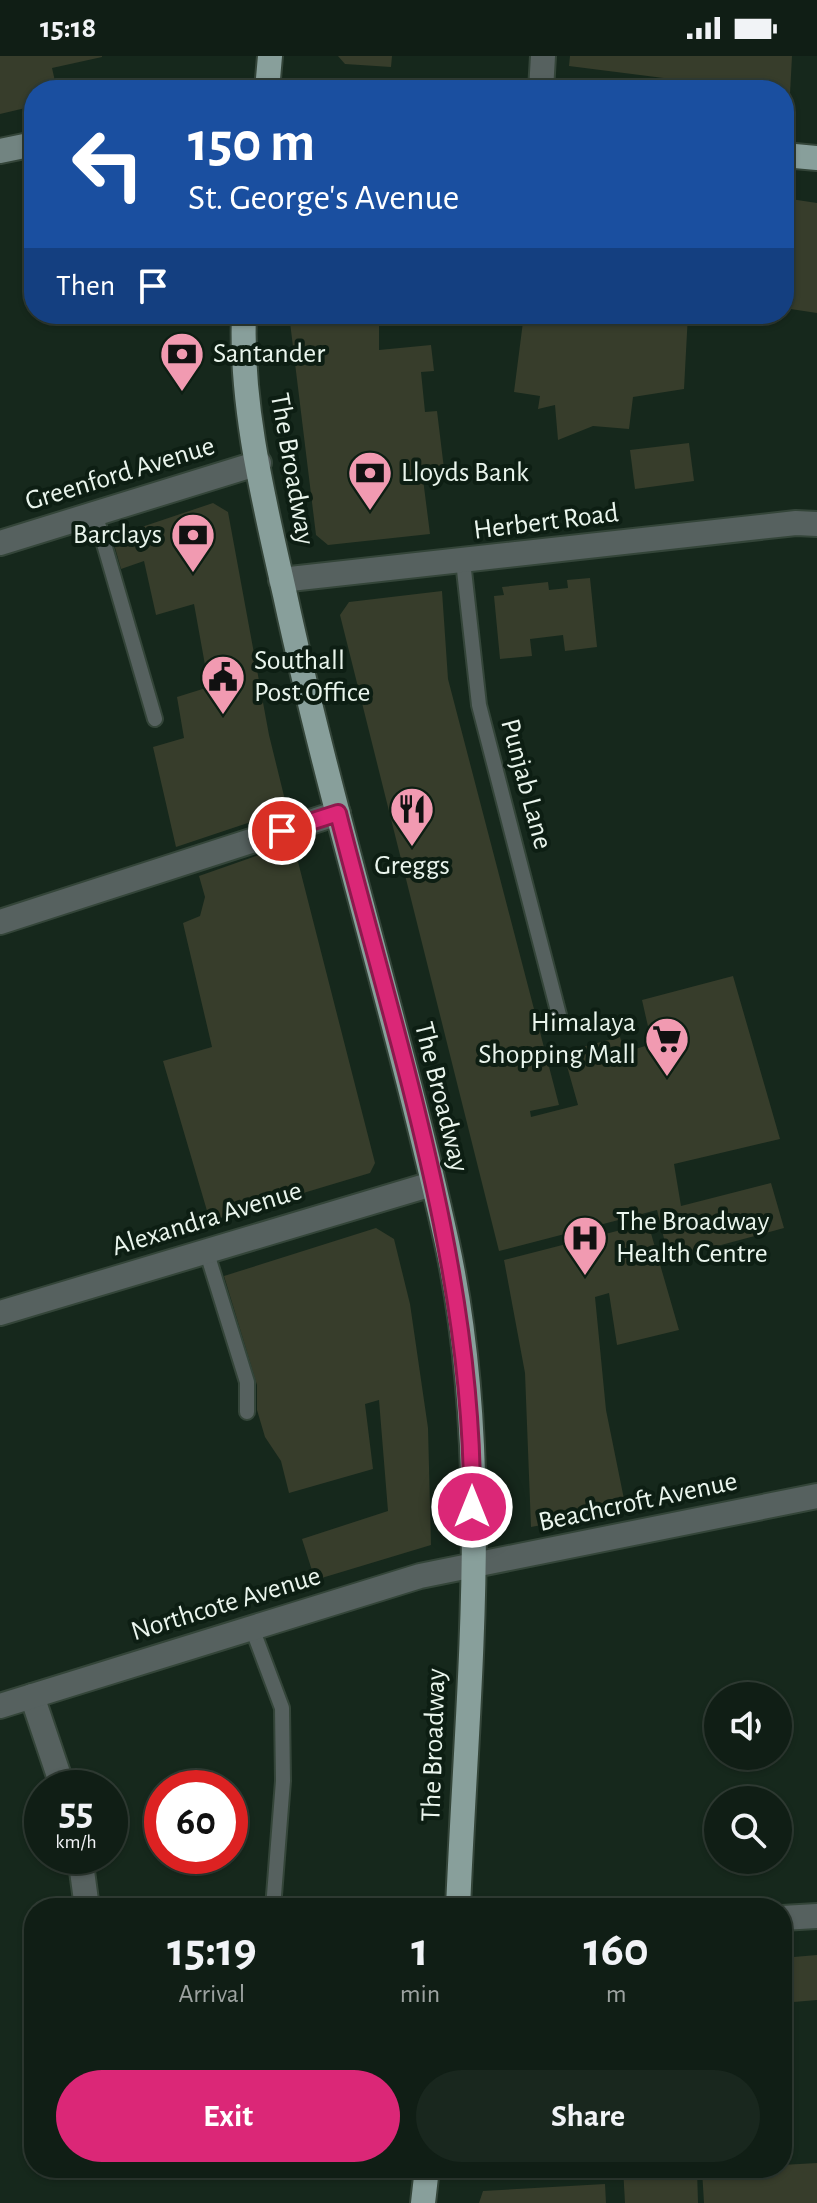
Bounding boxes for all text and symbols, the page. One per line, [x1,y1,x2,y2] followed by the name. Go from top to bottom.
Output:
[40,13,96,43] text: 15:18
[56,112,160,216] icon: left
[188,115,315,171] text: 150 m
[188,180,459,216] text: St. George's Avenue
[131,264,175,308] icon: arrive
[56,271,115,301] text: Then
[158,330,206,393] bank icon: Santander
[213,340,325,368] place label: Santander
[265,391,319,547] street label: The Broadway
[22,432,218,516] street label: Greenford Avenue
[346,449,394,512] bank icon: Lloyds Bank
[401,459,529,487] place label: Lloyds Bank
[472,499,620,545] street label: Herbert Road
[169,511,217,574] bank icon: Barclays
[73,521,162,549] place label: Barclays
[254,647,371,707] place label: Southall Post Office
[199,653,247,716] public building icon: Southall Post Office
[495,716,557,852] street label: Punjab Lane
[388,785,436,848] restaurant icon: Greggs
[248,797,316,865] pin
[260,809,304,853] icon: arrive
[374,852,450,880] place label: Greggs
[478,1009,636,1069] place label: Himalaya Shopping Mall
[643,1015,691,1078] supermarket icon: Himalaya Shopping Mall
[409,1019,473,1175] street label: The Broadway
[109,1177,305,1261] street label: Alexandra Avenue
[616,1208,769,1268] place label: The Broadway Health Centre
[561,1214,609,1277] hospital icon: The Broadway Health Centre
[430,1465,514,1549] position arrow
[536,1467,740,1537] street label: Beachcroft Avenue
[128,1562,324,1646] street label: Northcote Avenue
[417,1668,451,1822] street label: The Broadway
[704,1682,792,1874] map controls
[704,1682,792,1770] button: sound
[144,1770,248,1874] speed limit sign: 60
[704,1786,792,1874] button: search
[59,1792,93,1832] text: 55
[55,1832,97,1852] text: km/h
[167,1927,257,1975] text: 15:19
[411,1927,429,1975] text: 1
[583,1927,649,1975] text: 160
[178,1981,245,2007] text: Arrival
[400,1981,440,2007] text: min
[606,1981,627,2007] text: m
[56,2070,400,2162] button: Exit
[416,2070,760,2162] button: Share

